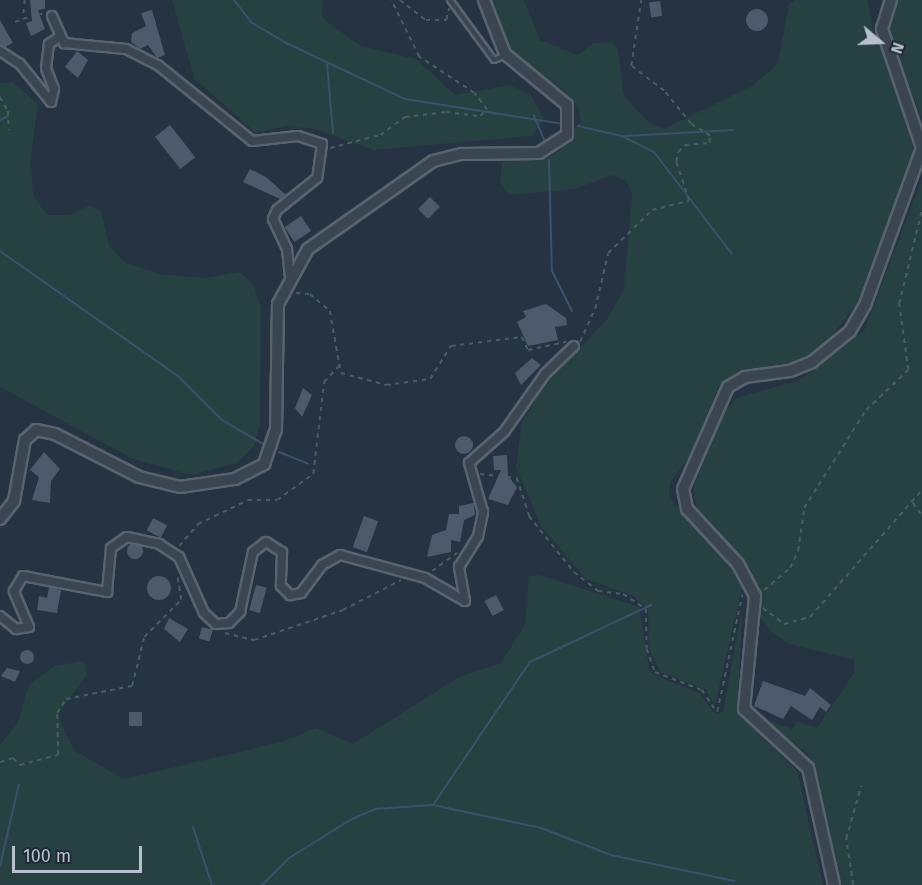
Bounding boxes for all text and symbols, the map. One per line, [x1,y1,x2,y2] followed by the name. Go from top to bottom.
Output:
[850,12,910,72] north arrow
[887,40,908,56] text: N
[15,834,146,872] scale bar
[23,845,71,867] text: 100 m

